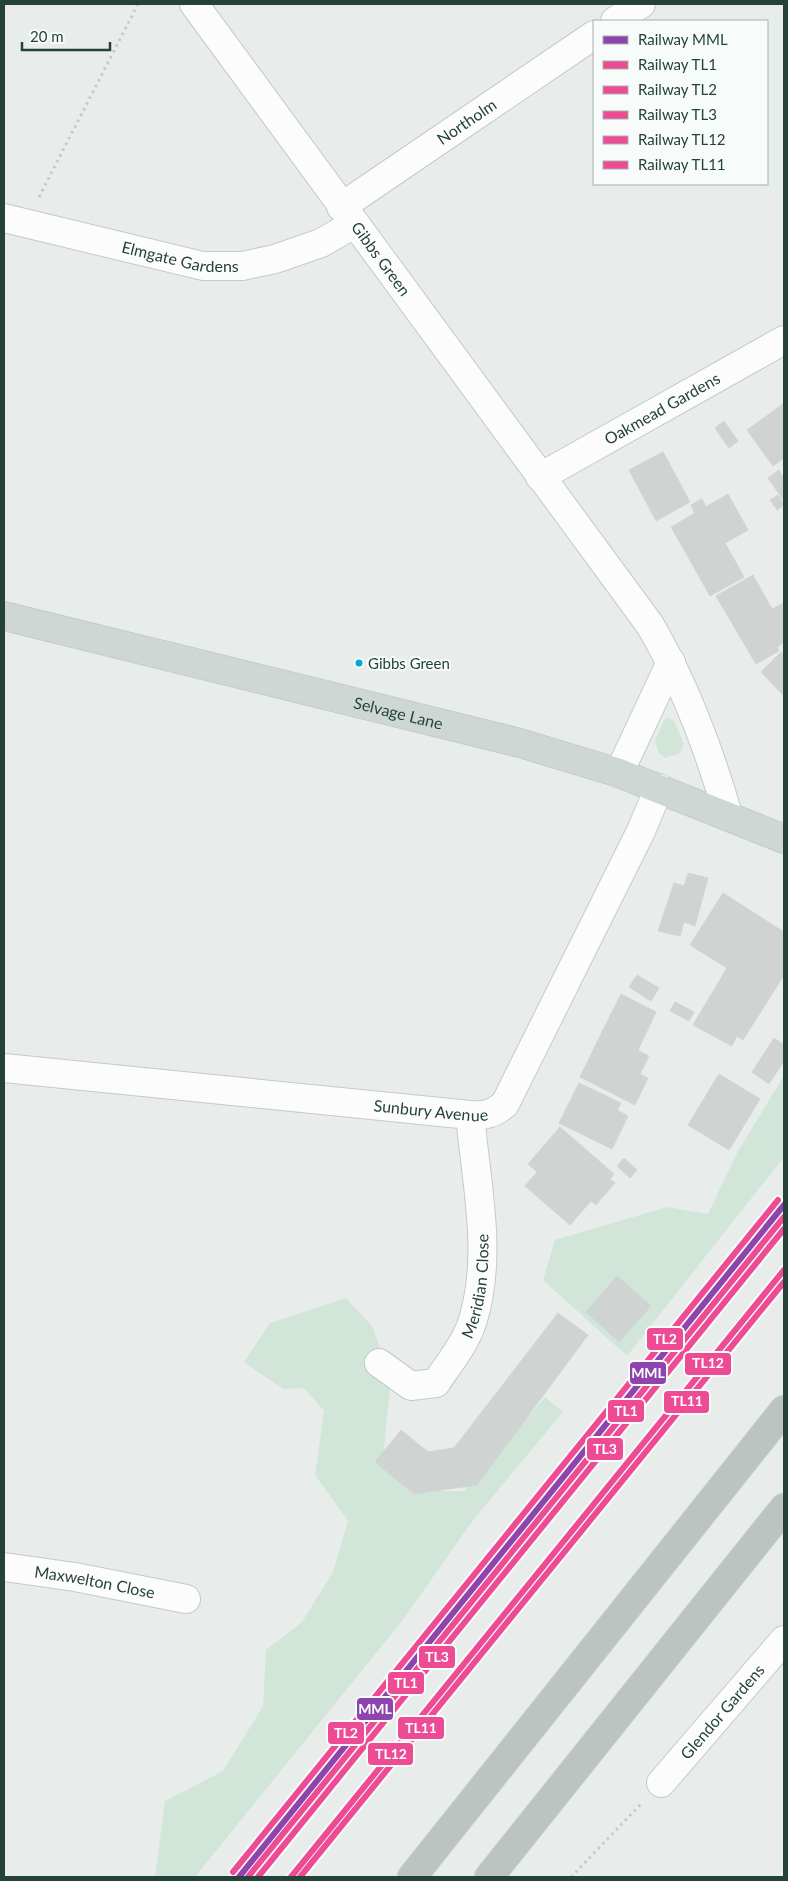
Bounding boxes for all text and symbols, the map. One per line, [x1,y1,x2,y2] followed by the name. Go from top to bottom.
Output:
[22,20,110,52] scale bar
[593,20,768,185] legend
[30,27,64,45] text: 20 m
[638,30,728,48] text: Railway MML
[638,55,717,73] text: Railway TL1
[638,80,717,98] text: Railway TL2
[433,94,500,148] street label: Northolm
[638,105,717,123] text: Railway TL3
[638,130,726,148] text: Railway TL12
[638,155,726,173] text: Railway TL11
[348,218,415,299] street label: Gibbs Green
[120,237,239,275] street label: Elmgate Gardens
[601,368,723,448] street label: Oakmead Gardens
[368,654,450,672] place label: Gibbs Green
[354,658,364,668] marker: Gibbs Green
[352,692,445,733] street label: Selvage Lane
[373,1095,489,1124] street label: Sunbury Avenue
[457,1234,491,1341] street label: Meridian Close
[646,1327,684,1351] line badge: TL2
[653,1330,677,1347] text: TL2
[684,1352,732,1376] line badge: TL12
[692,1354,724,1371] text: TL12
[629,1361,667,1385] line badge: MML
[631,1364,666,1381] text: MML
[663,1390,710,1414] line badge: TL11
[671,1392,703,1409] text: TL11
[607,1399,645,1423] line badge: TL1
[614,1402,638,1419] text: TL1
[586,1437,624,1461] line badge: TL3
[593,1440,617,1457] text: TL3
[33,1561,157,1602] street label: Maxwelton Close
[418,1645,456,1669] line badge: TL3
[425,1648,449,1665] text: TL3
[676,1660,768,1763] street label: Glendor Gardens
[387,1671,425,1695] line badge: TL1
[394,1674,418,1691] text: TL1
[356,1697,394,1721] line badge: MML
[358,1700,393,1717] text: MML
[397,1716,445,1740] line badge: TL11
[405,1719,437,1736] text: TL11
[327,1721,365,1745] line badge: TL2
[334,1724,358,1741] text: TL2
[367,1742,414,1766] line badge: TL12
[375,1745,407,1762] text: TL12

